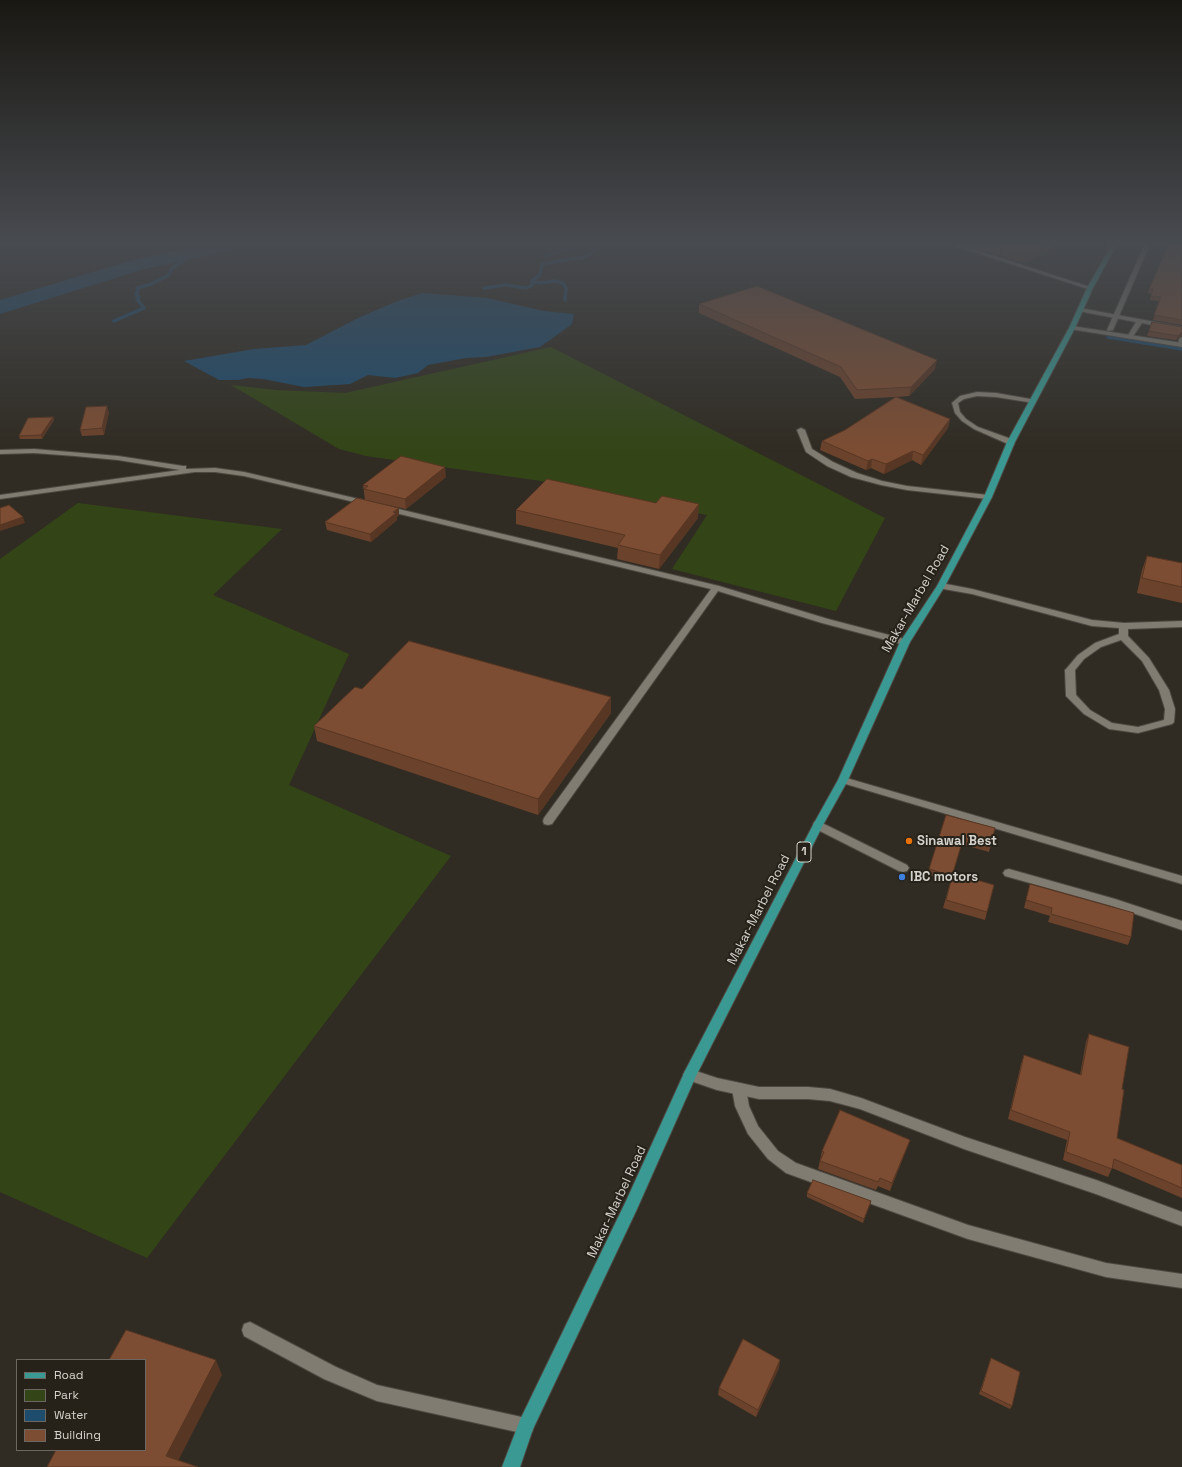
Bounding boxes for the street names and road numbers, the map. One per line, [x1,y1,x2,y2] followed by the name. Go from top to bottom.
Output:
[879,542,953,656] street label: Makar-Marbel Road
[797,842,811,862] road number: 1
[724,852,794,968] street label: Makar-Marbel Road
[584,1144,650,1260] street label: Makar-Marbel Road

